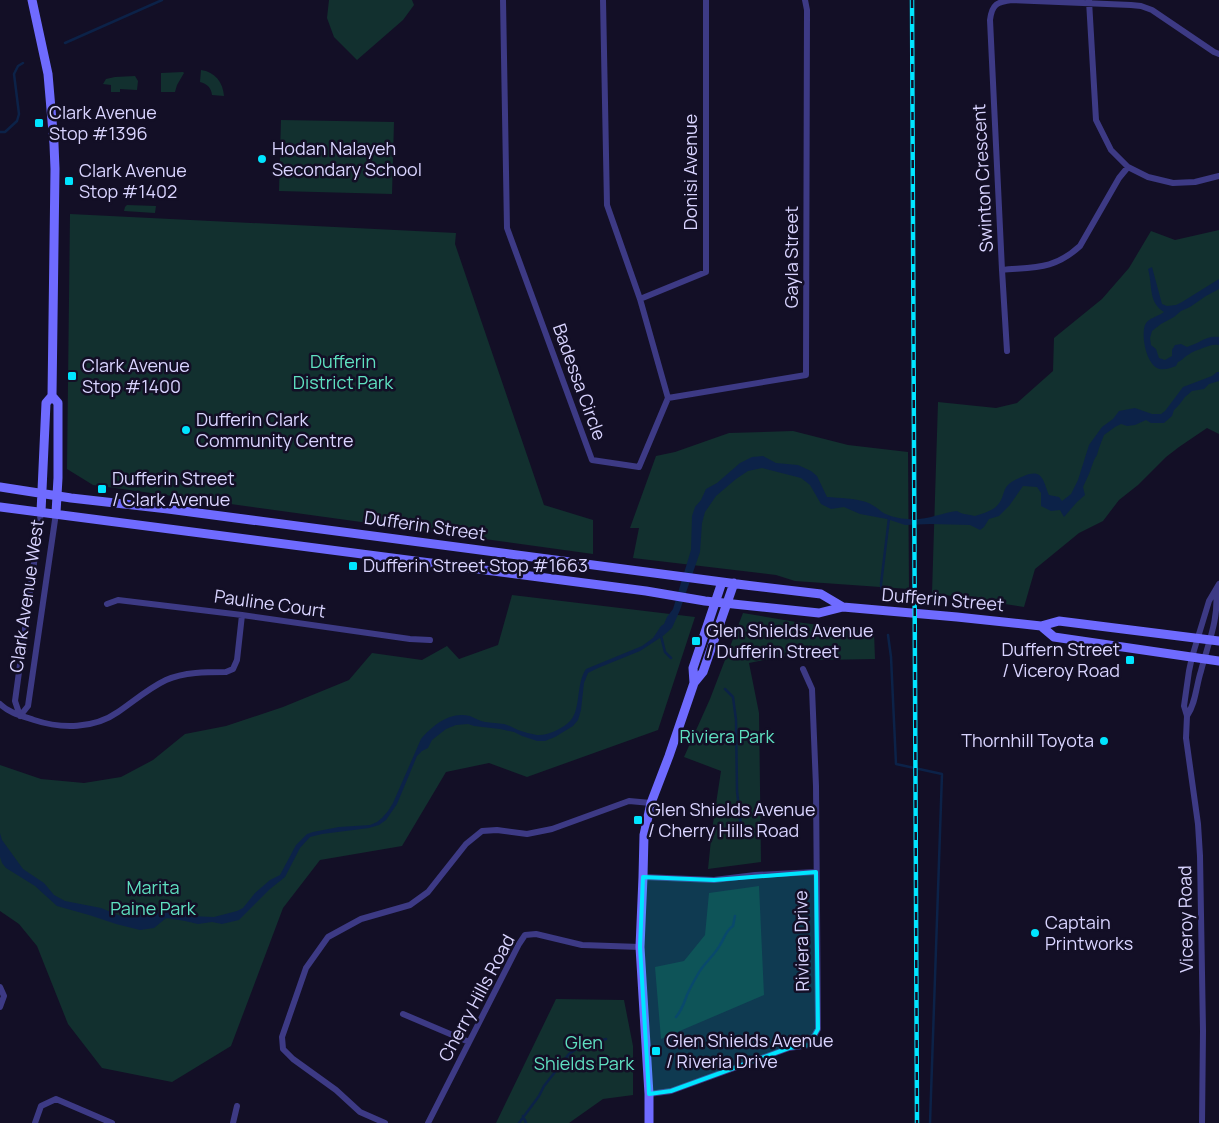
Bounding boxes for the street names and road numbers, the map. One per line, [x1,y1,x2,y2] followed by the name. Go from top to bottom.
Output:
[966,103,998,253] street label: Swinton Crescent
[678,114,702,230] street label: Donisi Avenue
[779,206,803,308] street label: Gayla Street
[548,320,612,443] street label: Badessa Circle
[363,505,488,545] street label: Dufferin Street
[3,518,49,674] street label: Clark Avenue West
[881,582,1005,616] street label: Dufferin Street
[213,583,327,623] street label: Pauline Court
[1172,865,1198,973] street label: Viceroy Road
[788,890,814,992] street label: Riviera Drive
[432,930,520,1065] street label: Cherry Hills Road

